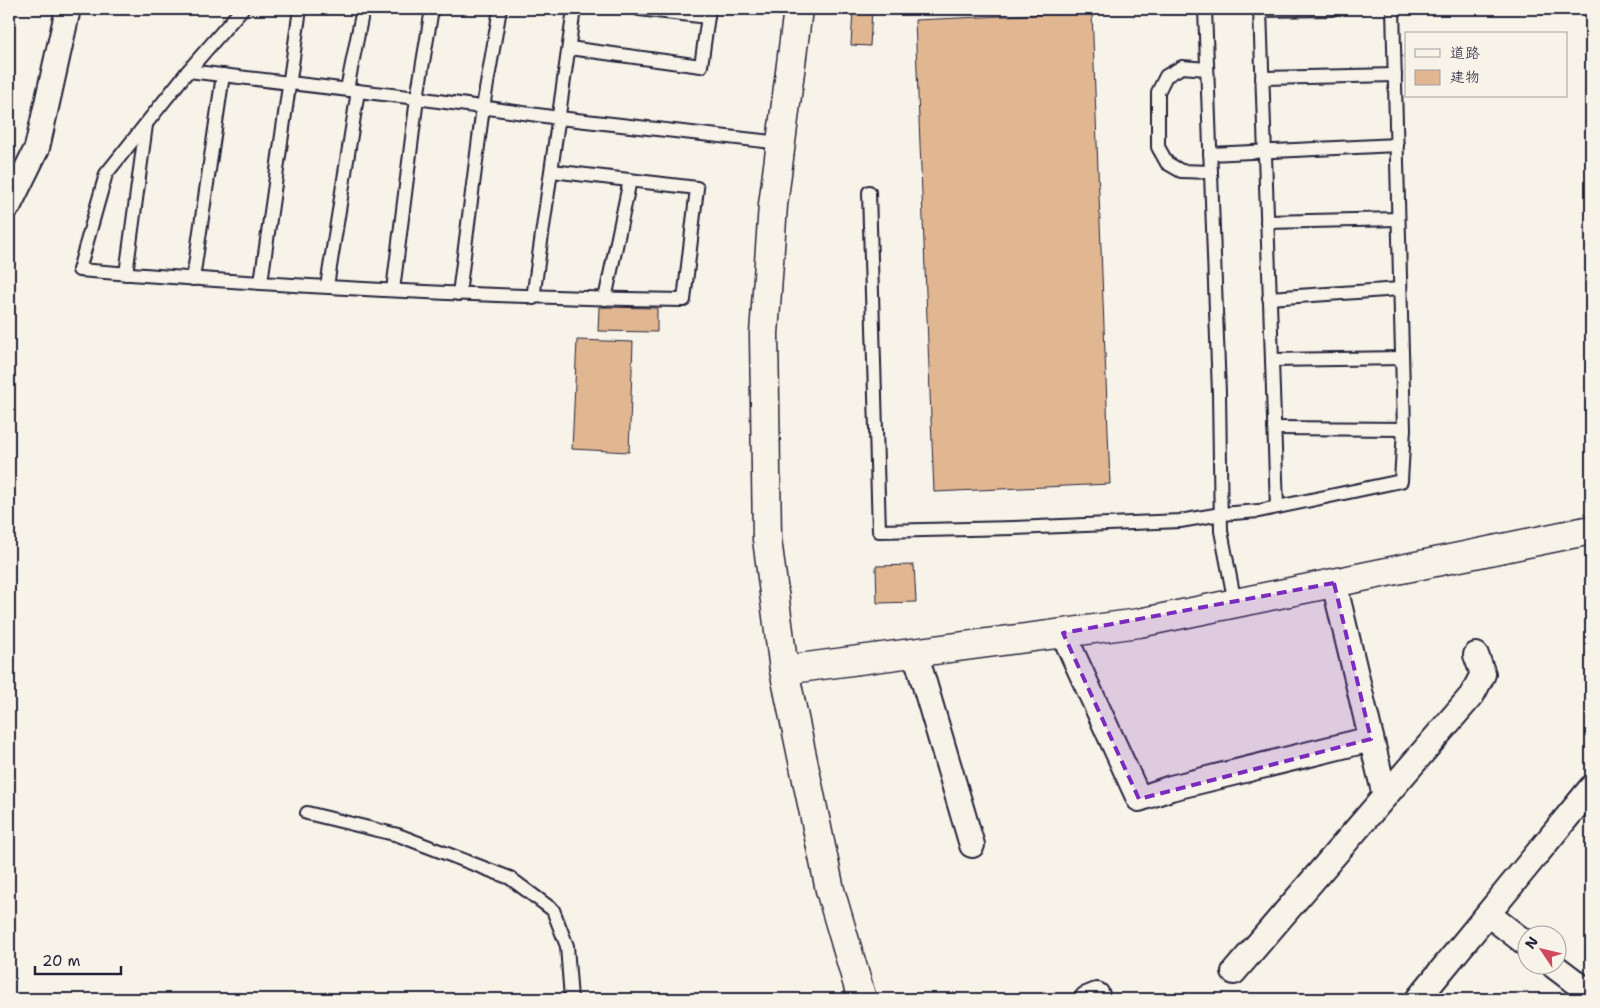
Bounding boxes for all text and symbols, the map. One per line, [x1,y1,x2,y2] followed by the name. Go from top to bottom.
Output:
[1405,32,1568,98] legend
[1450,43,1480,63] text: 道路
[1450,67,1480,87] text: 建物
[1518,926,1568,976] north arrow
[1521,933,1542,952] text: N
[35,943,121,975] scale bar
[42,951,81,971] text: 20 m

